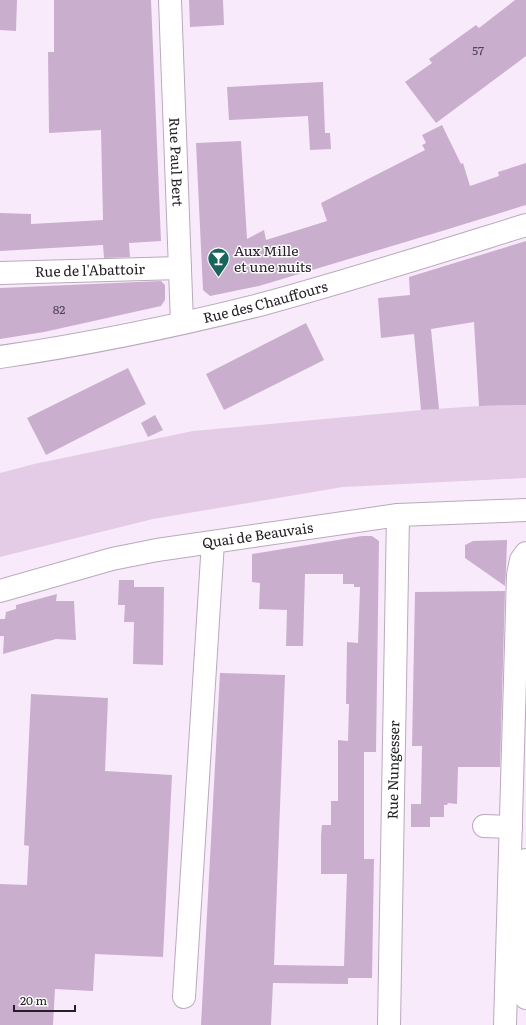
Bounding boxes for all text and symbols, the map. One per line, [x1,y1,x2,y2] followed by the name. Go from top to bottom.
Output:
[472,41,484,59] house number: 57
[165,117,189,207] street label: Rue Paul Bert
[234,240,311,276] place label: Aux Mille et une nuits
[205,246,231,279] bar icon: Aux Mille et une nuits
[35,258,146,281] street label: Rue de l'Abattoir
[201,275,330,327] street label: Rue des Chauffours
[53,300,65,318] house number: 82
[201,516,314,552] street label: Quai de Beauvais
[382,720,403,820] street label: Rue Nungesser
[14,987,75,1013] scale bar
[20,991,47,1009] text: 20 m

